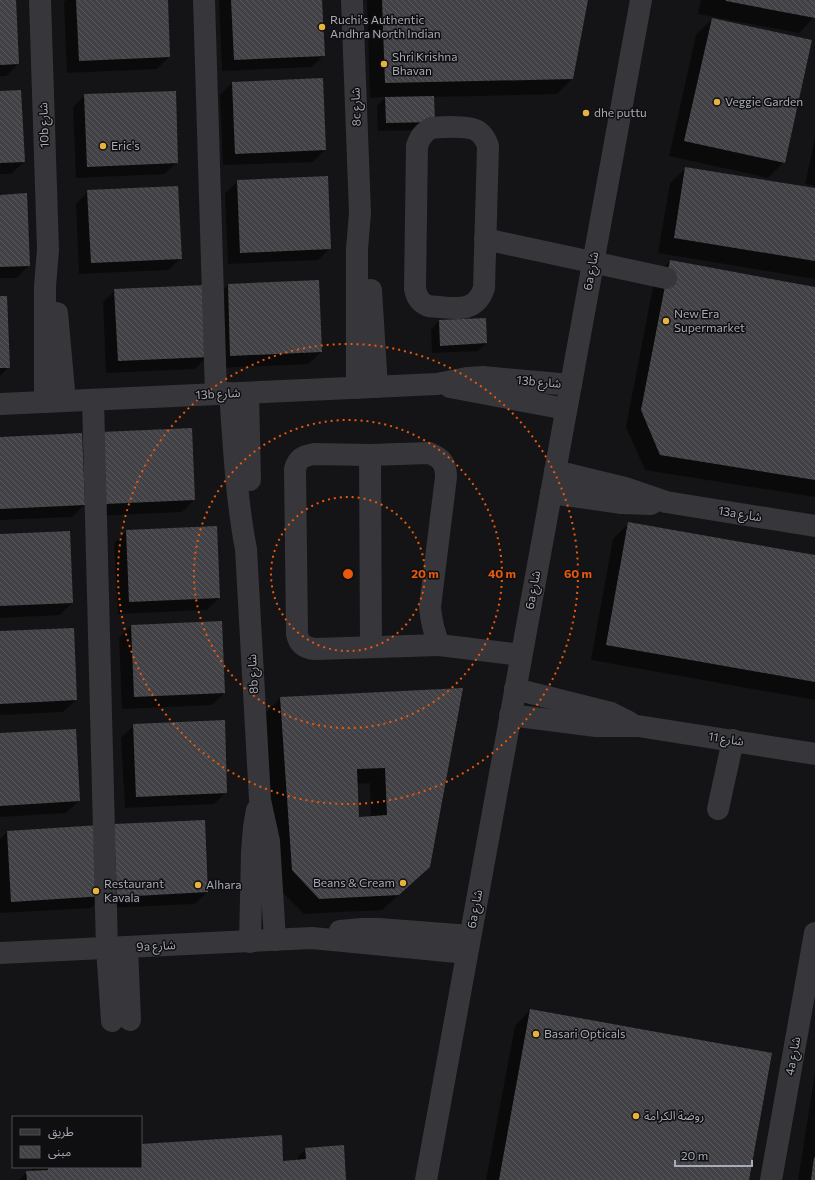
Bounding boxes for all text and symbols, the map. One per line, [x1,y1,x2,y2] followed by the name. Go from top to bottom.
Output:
[330,12,441,40] place label: Ruchi's Authentic Andhra North Indian
[317,22,327,32] marker: Ruchi's Authentic Andhra North Indian
[392,49,458,77] place label: Shri Krishna Bhavan
[379,59,389,69] marker: Shri Krishna Bhavan
[347,87,366,127] street label: 8c شارع
[725,94,803,108] place label: Veggie Garden
[712,97,722,107] marker: Veggie Garden
[35,102,54,148] street label: 10b شارع
[594,105,647,119] place label: dhe puttu
[581,108,591,118] marker: dhe puttu
[111,138,140,152] place label: Eric's
[98,141,108,151] marker: Eric's
[580,250,603,292] street label: 6a شارع
[674,306,745,334] place label: New Era Supermarket
[661,316,671,326] marker: New Era Supermarket
[516,372,562,393] street label: 13b شارع
[195,385,241,404] street label: 13b شارع
[717,503,763,526] street label: 13a شارع
[411,566,439,580] text: 20 m
[488,566,516,580] text: 40 m
[564,566,592,580] text: 60 m
[341,567,355,581] centre of rings
[522,569,545,611] street label: 6a شارع
[244,654,263,694] street label: 8b شارع
[707,728,745,751] street label: شارع 11
[313,875,395,889] place label: Beans & Cream
[104,876,164,904] place label: Restaurant Kavala
[206,877,241,891] place label: Alhara
[398,878,408,888] marker: Beans & Cream
[193,880,203,890] marker: Alhara
[91,886,101,896] marker: Restaurant Kavala
[464,888,487,930] street label: 6a شارع
[136,937,176,956] street label: 9a شارع
[544,1026,625,1040] place label: Basari Opticals
[531,1029,541,1039] marker: Basari Opticals
[782,1035,805,1077] street label: 4a شارع
[644,1108,704,1123] place label: روضة الكرامة
[631,1111,641,1121] marker: روضة الكرامة
[12,1116,142,1168] legend
[48,1124,74,1140] text: طريق
[675,1142,752,1168] scale bar
[48,1144,71,1159] text: مبنى
[681,1148,708,1162] text: 20 m

